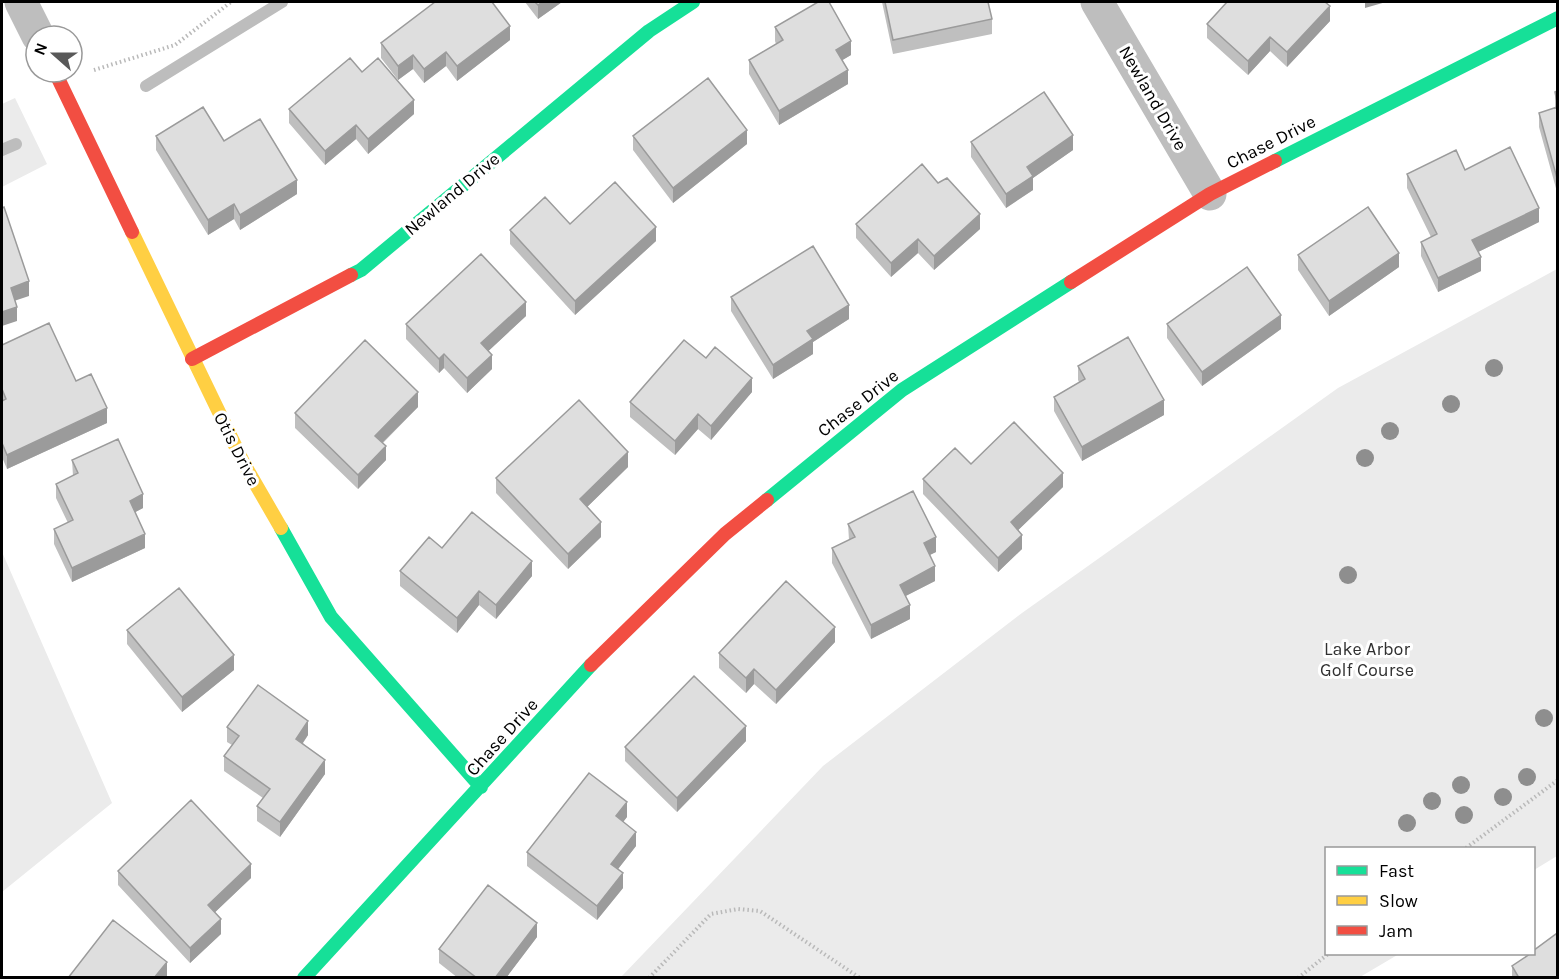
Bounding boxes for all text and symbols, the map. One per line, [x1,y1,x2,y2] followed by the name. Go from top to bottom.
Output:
[24,24,84,84] north arrow
[30,40,51,58] text: N
[1114,42,1192,154] street label: Newland Drive
[1223,110,1319,174] street label: Chase Drive
[400,148,504,240] street label: Newland Drive
[813,365,903,441] street label: Chase Drive
[209,409,265,489] street label: Otis Drive
[1320,638,1414,681] park label: Lake Arbor Golf Course
[461,694,543,780] street label: Chase Drive
[1325,847,1535,955] legend
[1379,860,1414,882] text: Fast
[1379,890,1418,912] text: Slow
[1379,920,1413,942] text: Jam

